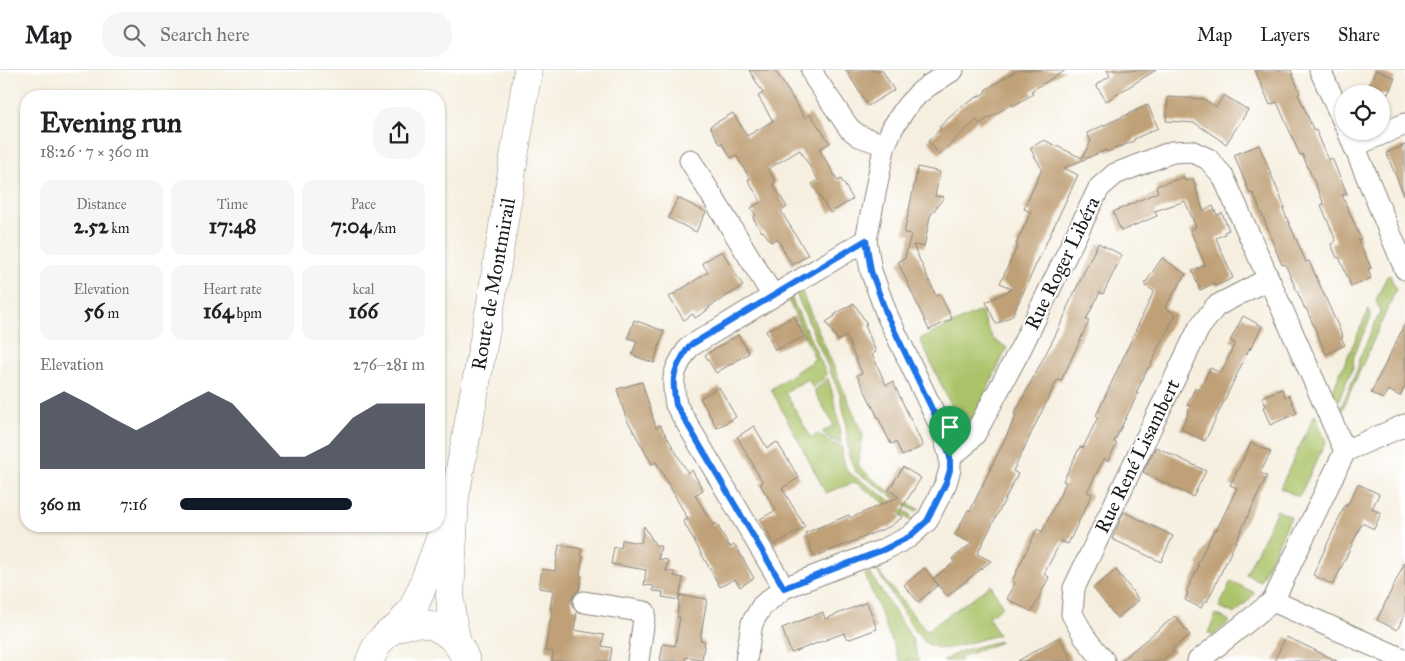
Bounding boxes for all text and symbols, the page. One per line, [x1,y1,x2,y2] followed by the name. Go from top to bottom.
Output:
[102,12,452,57] search box
[25,20,72,50] text: Map
[120,21,148,49] icon: search
[160,23,250,46] text: Search here
[1197,24,1232,46] text: Map
[1260,24,1310,46] text: Layers
[1338,24,1380,46] text: Share
[1335,85,1390,140] map controls
[1335,85,1390,140] button: locate
[40,105,182,140] text: Evening run
[373,107,425,159] button: share
[40,142,149,161] text: 18:26 · 7 × 360 m
[1019,192,1106,334] street label: Rue Roger Libéra
[466,195,520,372] street label: Route de Montmirail
[76,196,127,213] text: Distance
[217,196,248,213] text: Time
[351,196,376,213] text: Pace
[73,213,108,239] text: 2.52
[209,213,256,239] text: 17:48
[331,213,371,239] text: 7:04
[108,220,130,237] text: km
[371,220,396,237] text: /km
[74,281,129,298] text: Elevation
[203,281,262,298] text: Heart rate
[352,281,375,298] text: kcal
[84,298,104,324] text: 56
[203,298,234,324] text: 164
[349,298,378,324] text: 166
[104,305,119,322] text: m
[234,305,262,322] text: bpm
[40,355,104,374] text: Elevation
[353,355,425,374] text: 276–281 m
[1089,375,1185,537] street label: Rue René Lisambert
[929,406,971,457] pin
[936,413,964,441] icon: arrive
[40,495,81,514] text: 360 m
[120,495,147,514] text: 7:16

